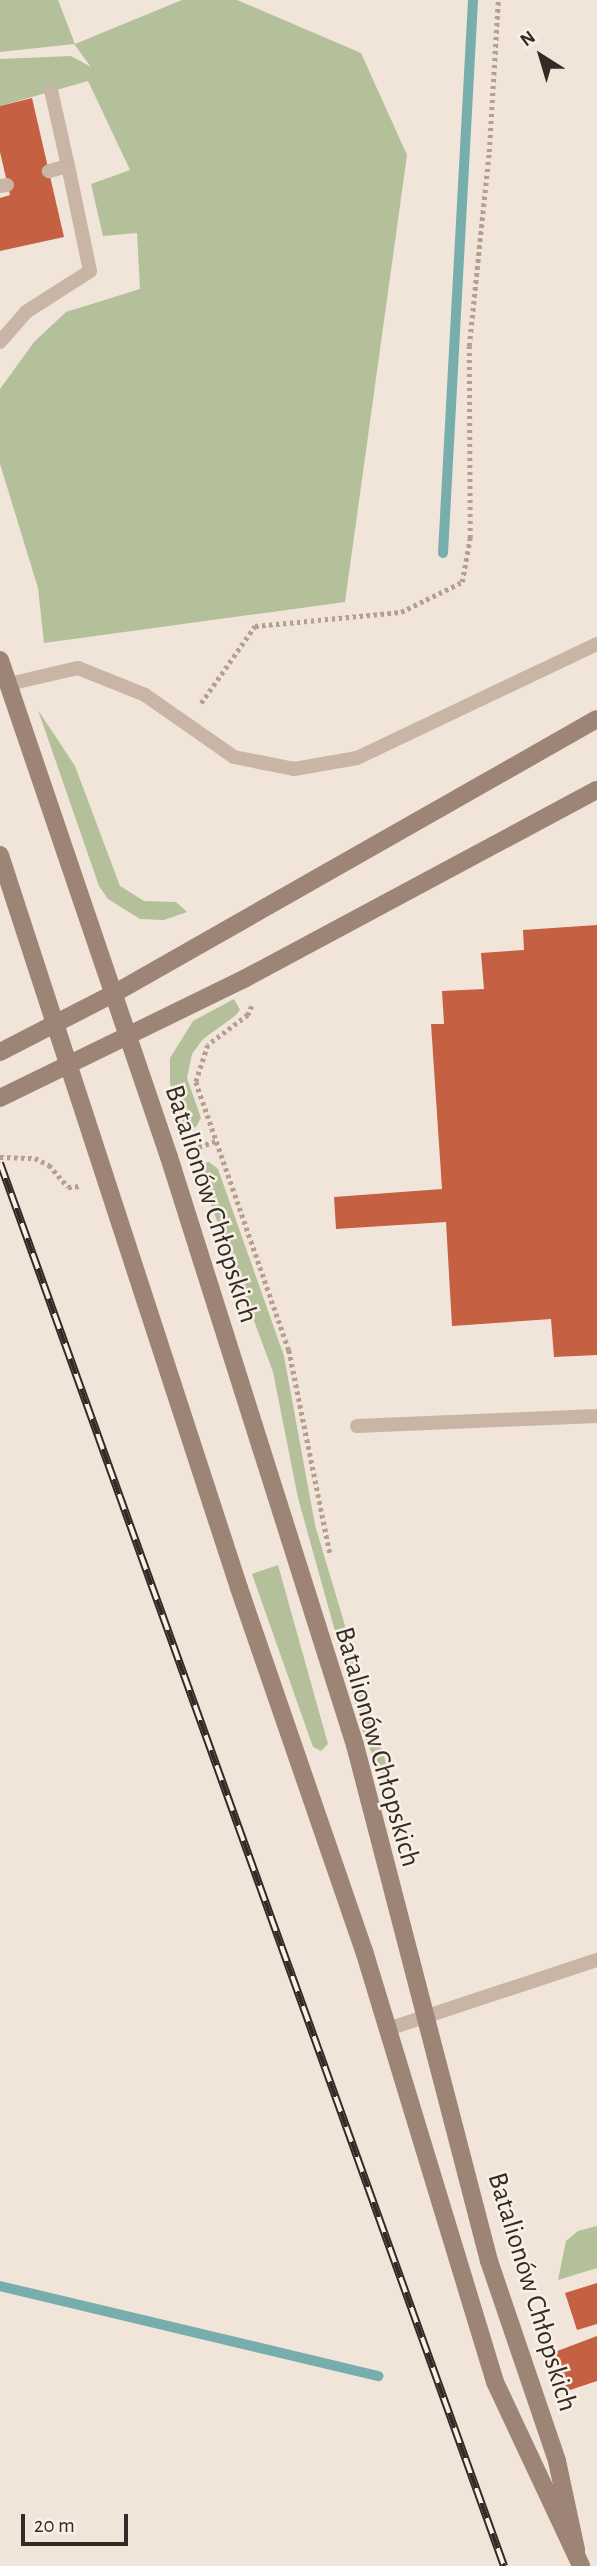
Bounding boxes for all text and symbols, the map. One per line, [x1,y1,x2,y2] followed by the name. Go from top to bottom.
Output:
[506,21,576,91] north arrow
[517,27,539,50] text: N
[157,1081,265,1327] street label: Batalionów Chłopskich
[327,1623,427,1871] street label: Batalionów Chłopskich
[480,2169,584,2415] street label: Batalionów Chłopskich
[24,2500,131,2544] scale bar
[34,2515,75,2536] text: 20 m

